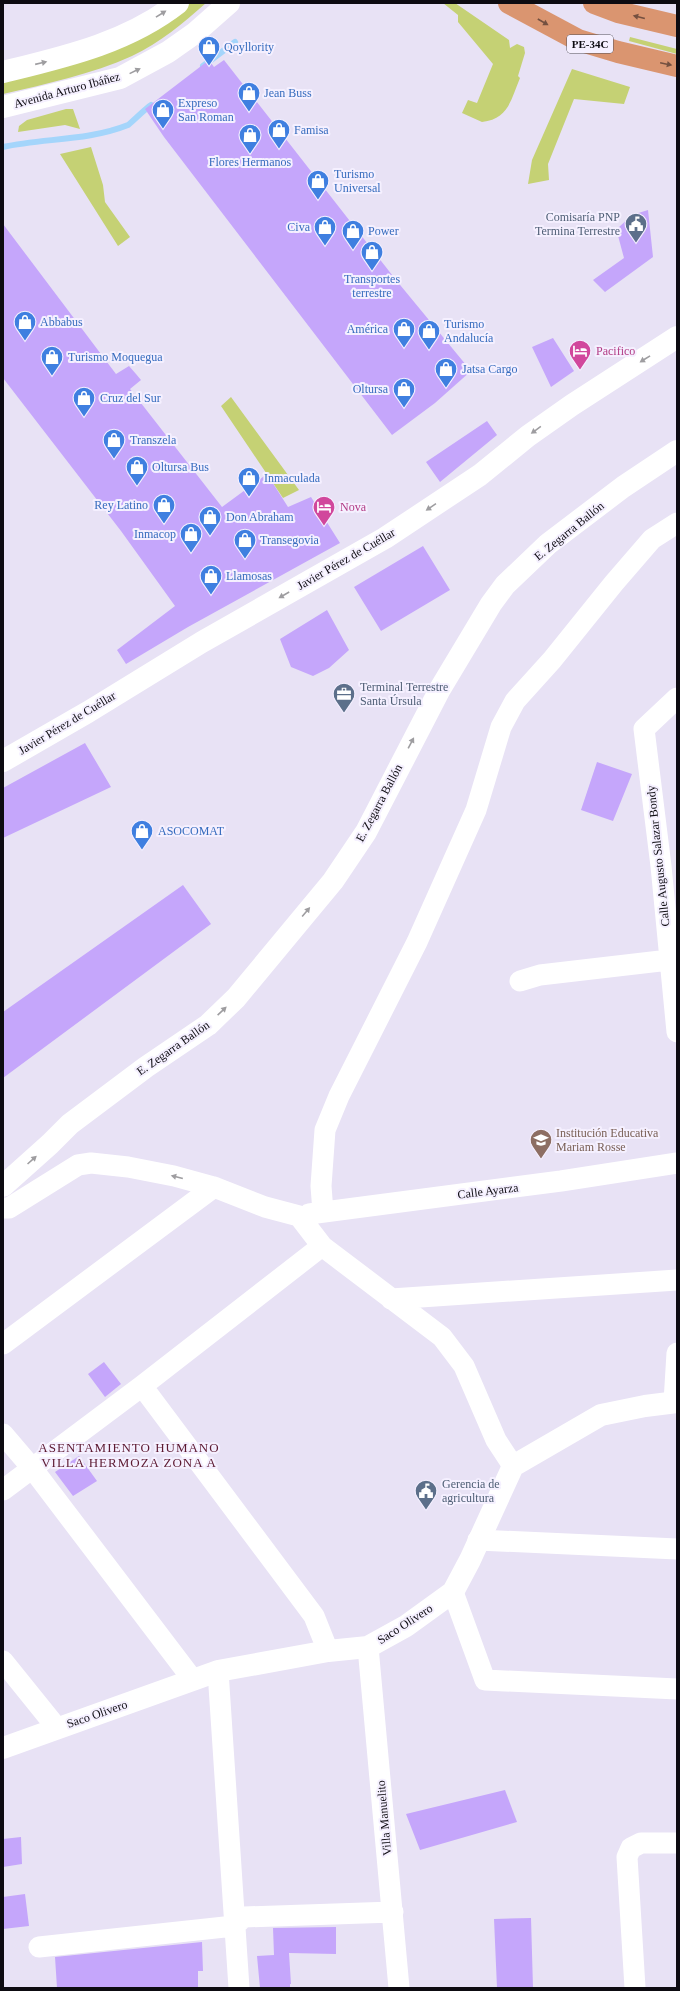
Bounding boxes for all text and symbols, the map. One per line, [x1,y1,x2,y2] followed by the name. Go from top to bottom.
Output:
[155,11,167,18] one-way arrow
[633,14,645,20] one-way arrow
[537,19,549,26] one-way arrow
[196,34,222,67] shop icon: Qoyllority
[567,35,613,53] road number: PE-34C
[224,40,274,54] place label: Qoyllority
[35,60,47,66] one-way arrow
[659,62,672,68] one-way arrow
[129,68,140,74] one-way arrow
[13,69,121,111] street label: Avenida Arturo Ibáñez
[236,80,262,113] shop icon: Jean Buss
[264,86,312,100] place label: Jean Buss
[178,96,234,124] place label: Expreso San Roman
[150,97,176,130] shop icon: Expreso San Roman
[266,117,292,150] shop icon: Famisa
[237,122,263,155] shop icon: Flores Hermanos
[294,123,329,137] place label: Famisa
[209,155,291,169] place label: Flores Hermanos
[334,167,381,195] place label: Turismo Universal
[305,168,331,201] shop icon: Turismo Universal
[535,210,620,238] place label: Comisaría PNP Termina Terrestre
[623,211,649,244] public building icon: Comisaría PNP Termina Terrestre
[312,214,338,247] shop icon: Civa
[340,218,366,251] shop icon: Power
[287,220,311,234] place label: Civa
[368,224,399,238] place label: Power
[359,239,385,272] shop icon: Transportes terrestre
[344,272,400,300] place label: Transportes terrestre
[12,309,38,342] shop icon: Abbabus
[40,315,83,329] place label: Abbabus
[391,316,417,349] shop icon: América
[444,317,494,345] place label: Turismo Andalucía
[416,318,442,351] shop icon: Turismo Andalucía
[347,322,389,336] place label: América
[567,338,593,371] hotel icon: Pacifico
[39,344,65,377] shop icon: Turismo Moquegua
[596,344,635,358] place label: Pacifico
[68,350,163,364] place label: Turismo Moquegua
[639,355,651,362] one-way arrow
[433,356,459,389] shop icon: Jatsa Cargo
[462,362,517,376] place label: Jatsa Cargo
[391,376,417,409] shop icon: Oltursa
[353,382,389,396] place label: Oltursa
[71,385,97,418] shop icon: Cruz del Sur
[100,391,161,405] place label: Cruz del Sur
[531,426,542,435] one-way arrow
[101,427,127,460] shop icon: Transzela
[130,433,177,447] place label: Transzela
[124,454,150,487] shop icon: Oltursa Bus
[152,460,209,474] place label: Oltursa Bus
[236,465,262,498] shop icon: Inmaculada
[264,471,321,485] place label: Inmaculada
[151,492,177,525] shop icon: Rey Latino
[311,494,337,527] hotel icon: Nova
[94,498,148,512] place label: Rey Latino
[531,499,607,563] street label: E. Zegarra Ballón
[340,500,367,514] place label: Nova
[426,503,437,511] one-way arrow
[197,504,223,537] shop icon: Don Abraham
[226,510,294,524] place label: Don Abraham
[178,521,204,554] shop icon: Inmacop
[294,525,398,593] street label: Javier Pérez de Cuéllar
[134,527,176,541] place label: Inmacop
[232,527,258,560] shop icon: Transegovia
[260,533,320,547] place label: Transegovia
[198,563,224,596] shop icon: Llamosas
[226,569,272,583] place label: Llamosas
[278,592,290,599] one-way arrow
[360,680,448,708] place label: Terminal Terrestre Santa Úrsula
[331,681,357,714] office icon: Terminal Terrestre Santa Úrsula
[16,688,118,758] street label: Javier Pérez de Cuéllar
[408,737,415,749] one-way arrow
[353,762,405,844] street label: E. Zegarra Ballón
[644,785,672,927] street label: Calle Augusto Salazar Bondy
[129,818,155,851] shop icon: ASOCOMAT
[158,824,225,838] place label: ASOCOMAT
[301,907,311,917] one-way arrow
[217,1006,227,1016] one-way arrow
[134,1018,212,1078] street label: E. Zegarra Ballón
[556,1126,659,1154] place label: Institución Educativa Mariam Rosse
[528,1127,554,1160] school or university icon: Institución Educativa Mariam Rosse
[27,1156,38,1165] one-way arrow
[170,1173,183,1179] one-way arrow
[457,1180,520,1202] street label: Calle Ayarza
[38,1440,220,1470] district label: ASENTAMIENTO HUMANO VILLA HERMOZA ZONA A
[442,1477,500,1505] place label: Gerencia de agricultura
[413,1478,439,1511] public building icon: Gerencia de agricultura
[375,1601,435,1647] street label: Saco Olivero
[65,1697,129,1731] street label: Saco Olivero
[374,1780,394,1856] street label: Villa Manuelito

